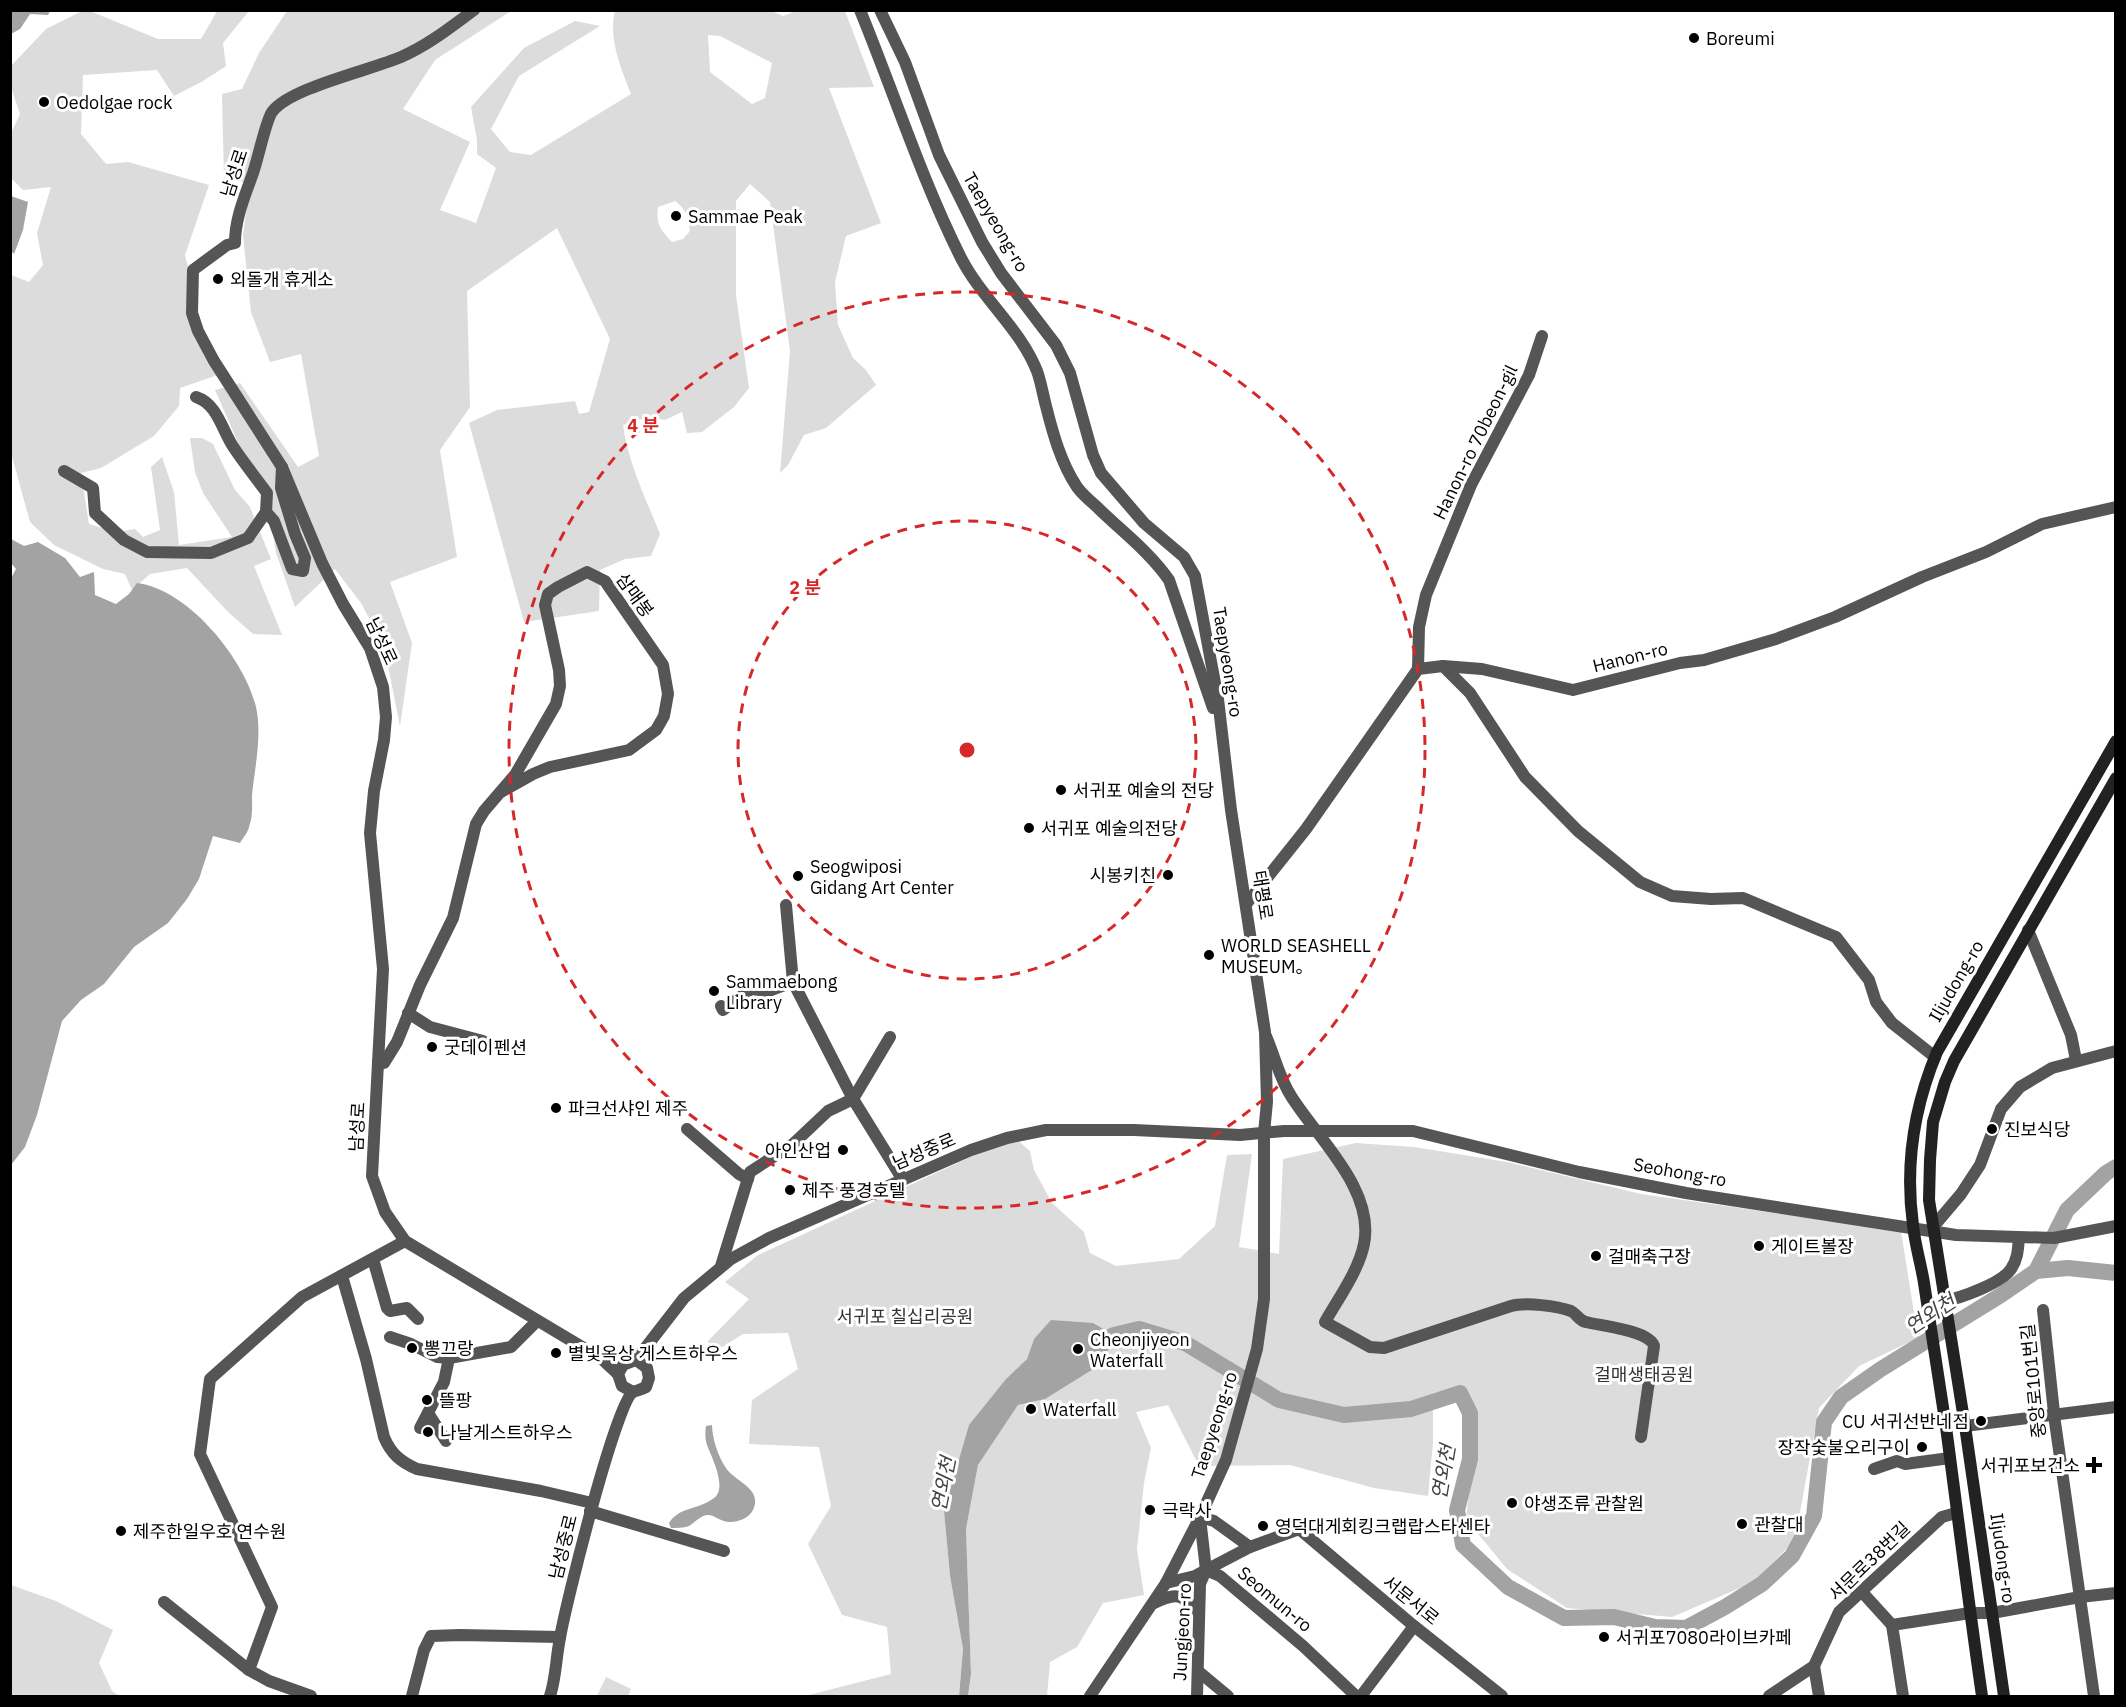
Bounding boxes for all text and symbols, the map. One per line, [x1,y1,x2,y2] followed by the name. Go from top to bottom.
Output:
[1706,27,1775,50] place label: Boreumi
[1687,31,1701,45] marker: Boreumi
[56,91,173,114] place label: Oedolgae rock
[37,95,51,109] marker: Oedolgae rock
[215,146,253,200] street label: 남성로
[958,168,1034,276] street label: Taepyeong-ro
[688,205,803,228] place label: Sammae Peak
[669,209,683,223] marker: Sammae Peak
[230,268,334,291] place label: 외돌개 휴게소
[211,272,225,286] marker: 외돌개 휴게소
[1428,361,1522,523] street label: Hanon-ro 70beon-gil
[627,414,659,437] text: 4 분
[611,568,659,622] street label: 삼매봉
[789,576,821,599] text: 2 분
[1208,605,1248,719] street label: Taepyeong-ro
[361,614,403,668] street label: 남성로
[1590,637,1670,677] street label: Hanon-ro
[957,740,977,760] centre of rings
[1073,779,1214,802] place label: 서귀포 예술의 전당
[1054,783,1068,797] marker: 서귀포 예술의 전당
[1041,817,1178,840] place label: 서귀포 예술의전당
[1022,821,1036,835] marker: 서귀포 예술의전당
[810,855,954,899] place label: Seogwiposi Gidang Art Center
[1090,864,1156,887] place label: 시봉키친
[1161,868,1175,882] marker: 시봉키친
[791,869,805,883] marker: Seogwiposi Gidang Art Center
[1248,869,1278,921] street label: 태평로
[1221,934,1371,978] place label: WORLD SEASHELL MUSEUM。
[1923,936,1989,1026] street label: Iljudong-ro
[1202,948,1216,962] marker: WORLD SEASHELL MUSEUM。
[726,970,838,1014] place label: Sammaebong Library
[707,984,721,998] marker: Sammaebong Library
[444,1036,527,1059] place label: 굿데이펜션
[425,1040,439,1054] marker: 굿데이펜션
[568,1097,688,1120] place label: 파크선샤인 제주
[549,1101,563,1115] marker: 파크선샤인 제주
[344,1102,370,1152] street label: 남성로
[2004,1118,2070,1141] place label: 진보식당
[1985,1122,1999,1136] marker: 진보식당
[889,1127,959,1175] street label: 남성중로
[765,1139,831,1162] place label: 아인산업
[836,1143,850,1157] marker: 아인산업
[1632,1152,1728,1192] street label: Seohong-ro
[802,1179,906,1202] place label: 제주 풍경호텔
[783,1183,797,1197] marker: 제주 풍경호텔
[1771,1235,1854,1258] place label: 게이트볼장
[1752,1239,1766,1253] marker: 게이트볼장
[1608,1245,1691,1268] place label: 걸매축구장
[1589,1249,1603,1263] marker: 걸매축구장
[1899,1286,1963,1340] water label: 연외천
[837,1305,973,1328] park label: 서귀포 칠십리공원
[2016,1323,2050,1439] street label: 중앙로101번길
[1090,1328,1190,1372] place label: Cheonjiyeon Waterfall
[424,1337,474,1360] place label: 뽕끄랑
[405,1341,419,1355] marker: 뽕끄랑
[568,1342,738,1365] place label: 별빛옥상 게스트하우스
[1071,1342,1085,1356] marker: Cheonjiyeon Waterfall
[549,1346,563,1360] marker: 별빛옥상 게스트하우스
[1594,1363,1694,1386] park label: 걸매생태공원
[1186,1369,1242,1481] street label: Taepyeong-ro
[439,1389,472,1412] place label: 뜰팡
[420,1393,434,1407] marker: 뜰팡
[1043,1398,1117,1421] place label: Waterfall
[1024,1402,1038,1416] marker: Waterfall
[1842,1410,1969,1433] place label: CU 서귀선반네점
[1974,1414,1988,1428] marker: CU 서귀선반네점
[440,1421,572,1444] place label: 나날게스트하우스
[421,1425,435,1439] marker: 나날게스트하우스
[1778,1436,1910,1459] place label: 장작숯불오리구이
[1425,1440,1462,1502] water label: 연외천
[1915,1440,1929,1454] marker: 장작숯불오리구이
[924,1452,962,1514] water label: 연외천
[1981,1454,2080,1477] place label: 서귀포보건소
[2085,1456,2103,1474] marker: 서귀포보건소
[1524,1492,1644,1515] place label: 야생조류 관찰원
[1505,1496,1519,1510] marker: 야생조류 관찰원
[1162,1499,1212,1522] place label: 극락사
[1143,1503,1157,1517] marker: 극락사
[1985,1511,2021,1605] street label: Iljudong-ro
[544,1512,582,1582] street label: 남성중로
[1754,1513,1804,1536] place label: 관찰대
[1275,1515,1491,1538] place label: 영덕대게회킹크랩랍스타센타
[1823,1516,1915,1606] street label: 서문로38번길
[1735,1517,1749,1531] marker: 관찰대
[1256,1519,1270,1533] marker: 영덕대게회킹크랩랍스타센타
[133,1520,286,1543] place label: 제주한일우호 연수원
[114,1524,128,1538] marker: 제주한일우호 연수원
[1233,1561,1317,1637] street label: Seomun-ro
[1378,1570,1444,1630] street label: 서문서로
[1168,1583,1196,1681] street label: Jungjeon-ro
[1616,1626,1792,1649] place label: 서귀포7080라이브카페
[1597,1630,1611,1644] marker: 서귀포7080라이브카페

